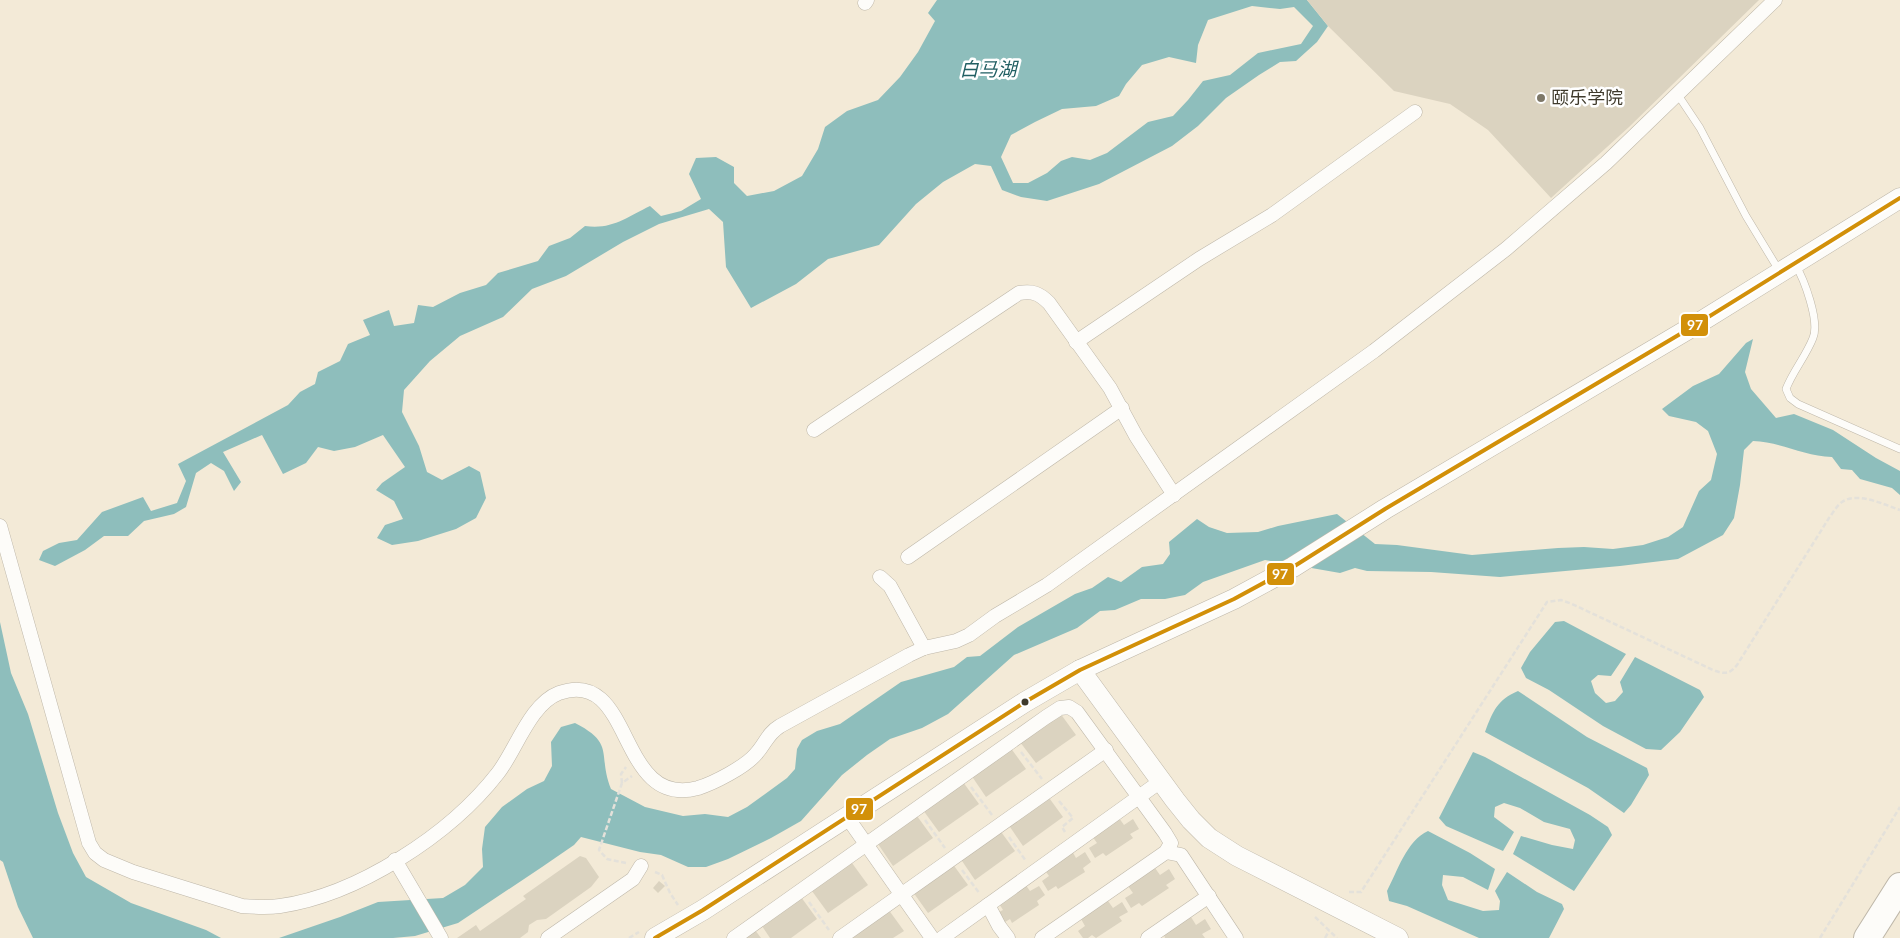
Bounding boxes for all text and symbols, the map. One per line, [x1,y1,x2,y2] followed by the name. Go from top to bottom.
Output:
[959,57,1019,80] water label: 白马湖
[1551,86,1623,108] place label: 颐乐学院
[1535,92,1547,104] marker: 颐乐学院
[1680,313,1709,337] line badge: 97
[1687,316,1703,333] text: 97
[1266,562,1295,586] line badge: 97
[1272,565,1288,582] text: 97
[1020,697,1030,707] unlabelled marker
[845,797,874,821] line badge: 97
[851,800,867,817] text: 97

